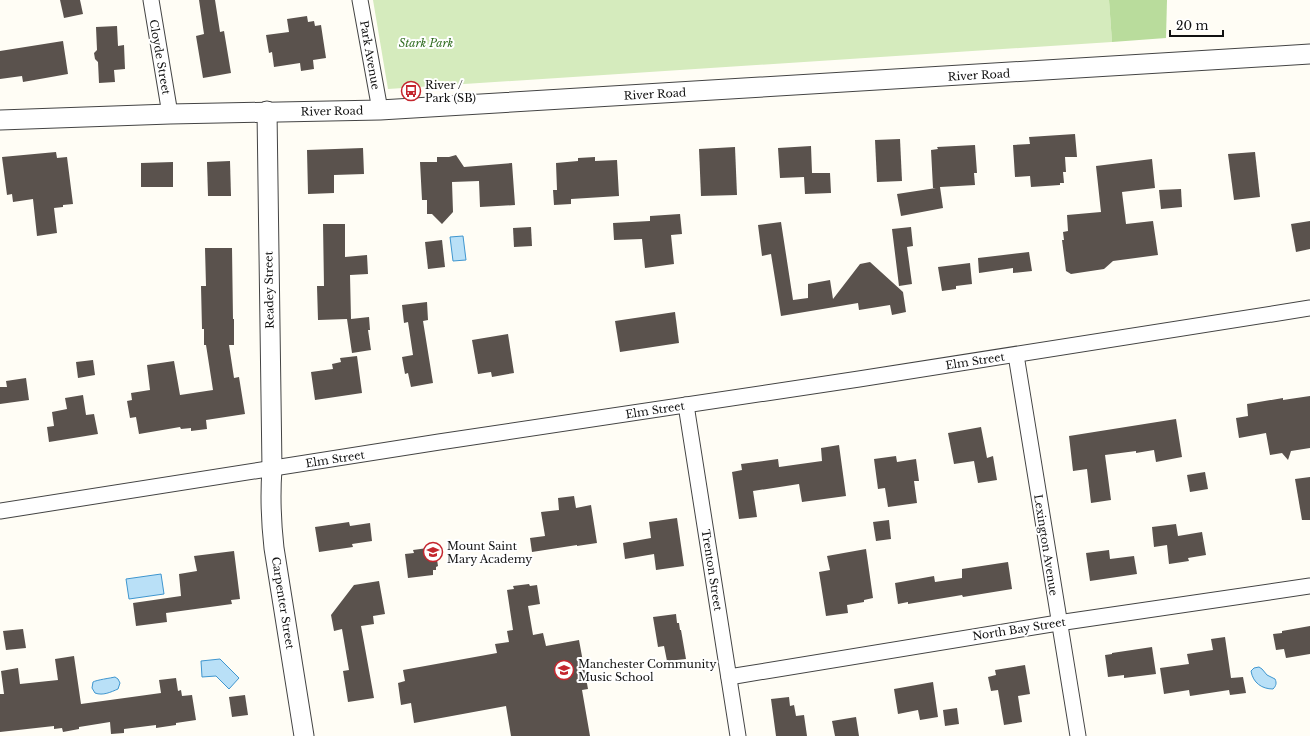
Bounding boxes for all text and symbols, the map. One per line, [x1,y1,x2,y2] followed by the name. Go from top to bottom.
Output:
[1170,12,1223,38] scale bar
[146,18,174,97] street label: Cloyde Street
[1176,18,1208,33] text: 20 m
[357,19,383,91] street label: Park Avenue
[399,36,454,50] park label: Stark Park
[947,66,1011,84] street label: River Road
[425,78,476,105] place label: River / Park (SB)
[400,80,422,102] bus stop icon: River / Park (SB)
[623,85,687,103] street label: River Road
[301,103,364,119] street label: River Road
[261,250,277,329] street label: Readey Street
[944,349,1006,373] street label: Elm Street
[624,398,686,422] street label: Elm Street
[304,447,366,471] street label: Elm Street
[1031,493,1061,597] street label: Lexington Avenue
[699,528,725,613] street label: Trenton Street
[447,539,532,566] place label: Mount Saint Mary Academy
[422,541,444,563] school or university icon: Mount Saint Mary Academy
[269,556,297,651] street label: Carpenter Street
[971,615,1067,643] street label: North Bay Street
[578,657,717,684] place label: Manchester Community Music School
[553,659,575,681] school or university icon: Manchester Community Music School

